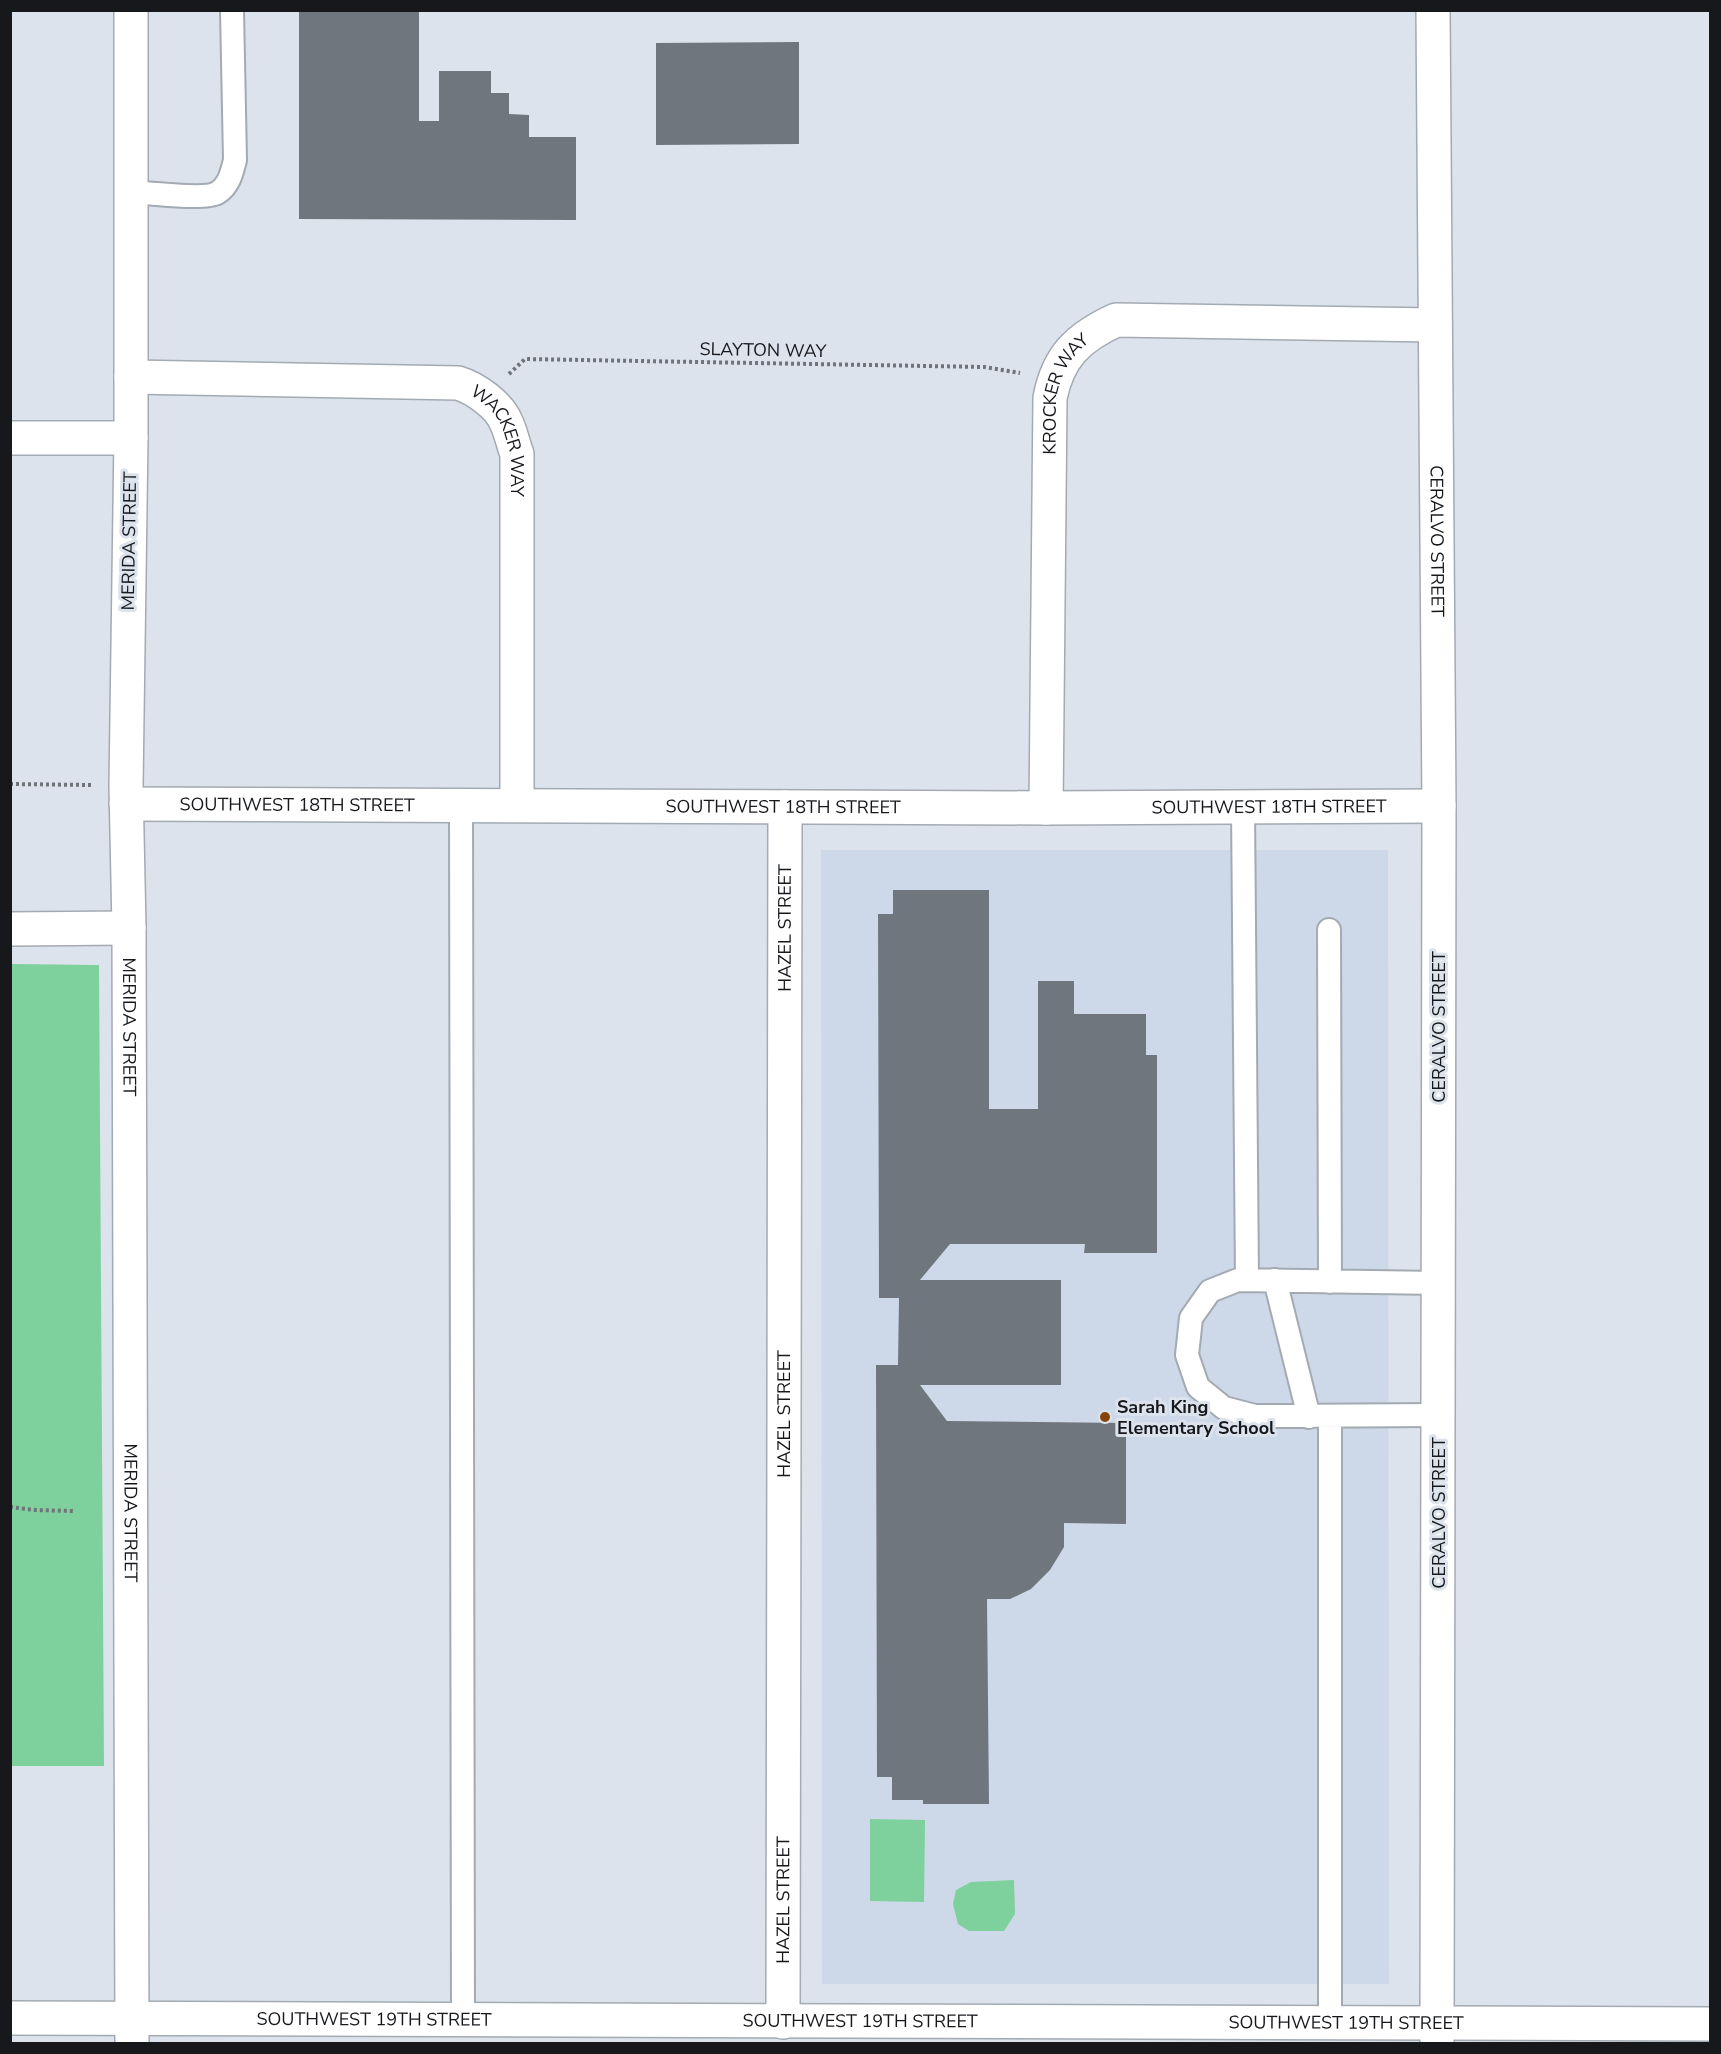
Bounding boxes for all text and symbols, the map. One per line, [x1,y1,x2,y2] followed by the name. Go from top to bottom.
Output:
[1037,328,1094,455] street label: KROCKER WAY
[699,337,827,363] street label: SLAYTON WAY
[466,379,529,497] street label: WACKER WAY
[1424,465,1450,617] street label: CERALVO STREET
[116,471,142,611] street label: MERIDA STREET
[179,792,415,817] street label: SOUTHWEST 18TH STREET
[665,794,901,819] street label: SOUTHWEST 18TH STREET
[1151,794,1387,819] street label: SOUTHWEST 18TH STREET
[773,864,797,992] street label: HAZEL STREET
[1427,951,1451,1103] street label: CERALVO STREET
[117,958,141,1097] street label: MERIDA STREET
[772,1350,796,1478] street label: HAZEL STREET
[1117,1395,1275,1440] place label: Sarah King Elementary School
[1098,1410,1112,1424] marker: Sarah King Elementary School
[1427,1437,1451,1589] street label: CERALVO STREET
[118,1444,143,1583] street label: MERIDA STREET
[771,1836,795,1964] street label: HAZEL STREET
[256,2007,492,2032] street label: SOUTHWEST 19TH STREET
[742,2009,978,2033] street label: SOUTHWEST 19TH STREET
[1228,2010,1464,2035] street label: SOUTHWEST 19TH STREET

